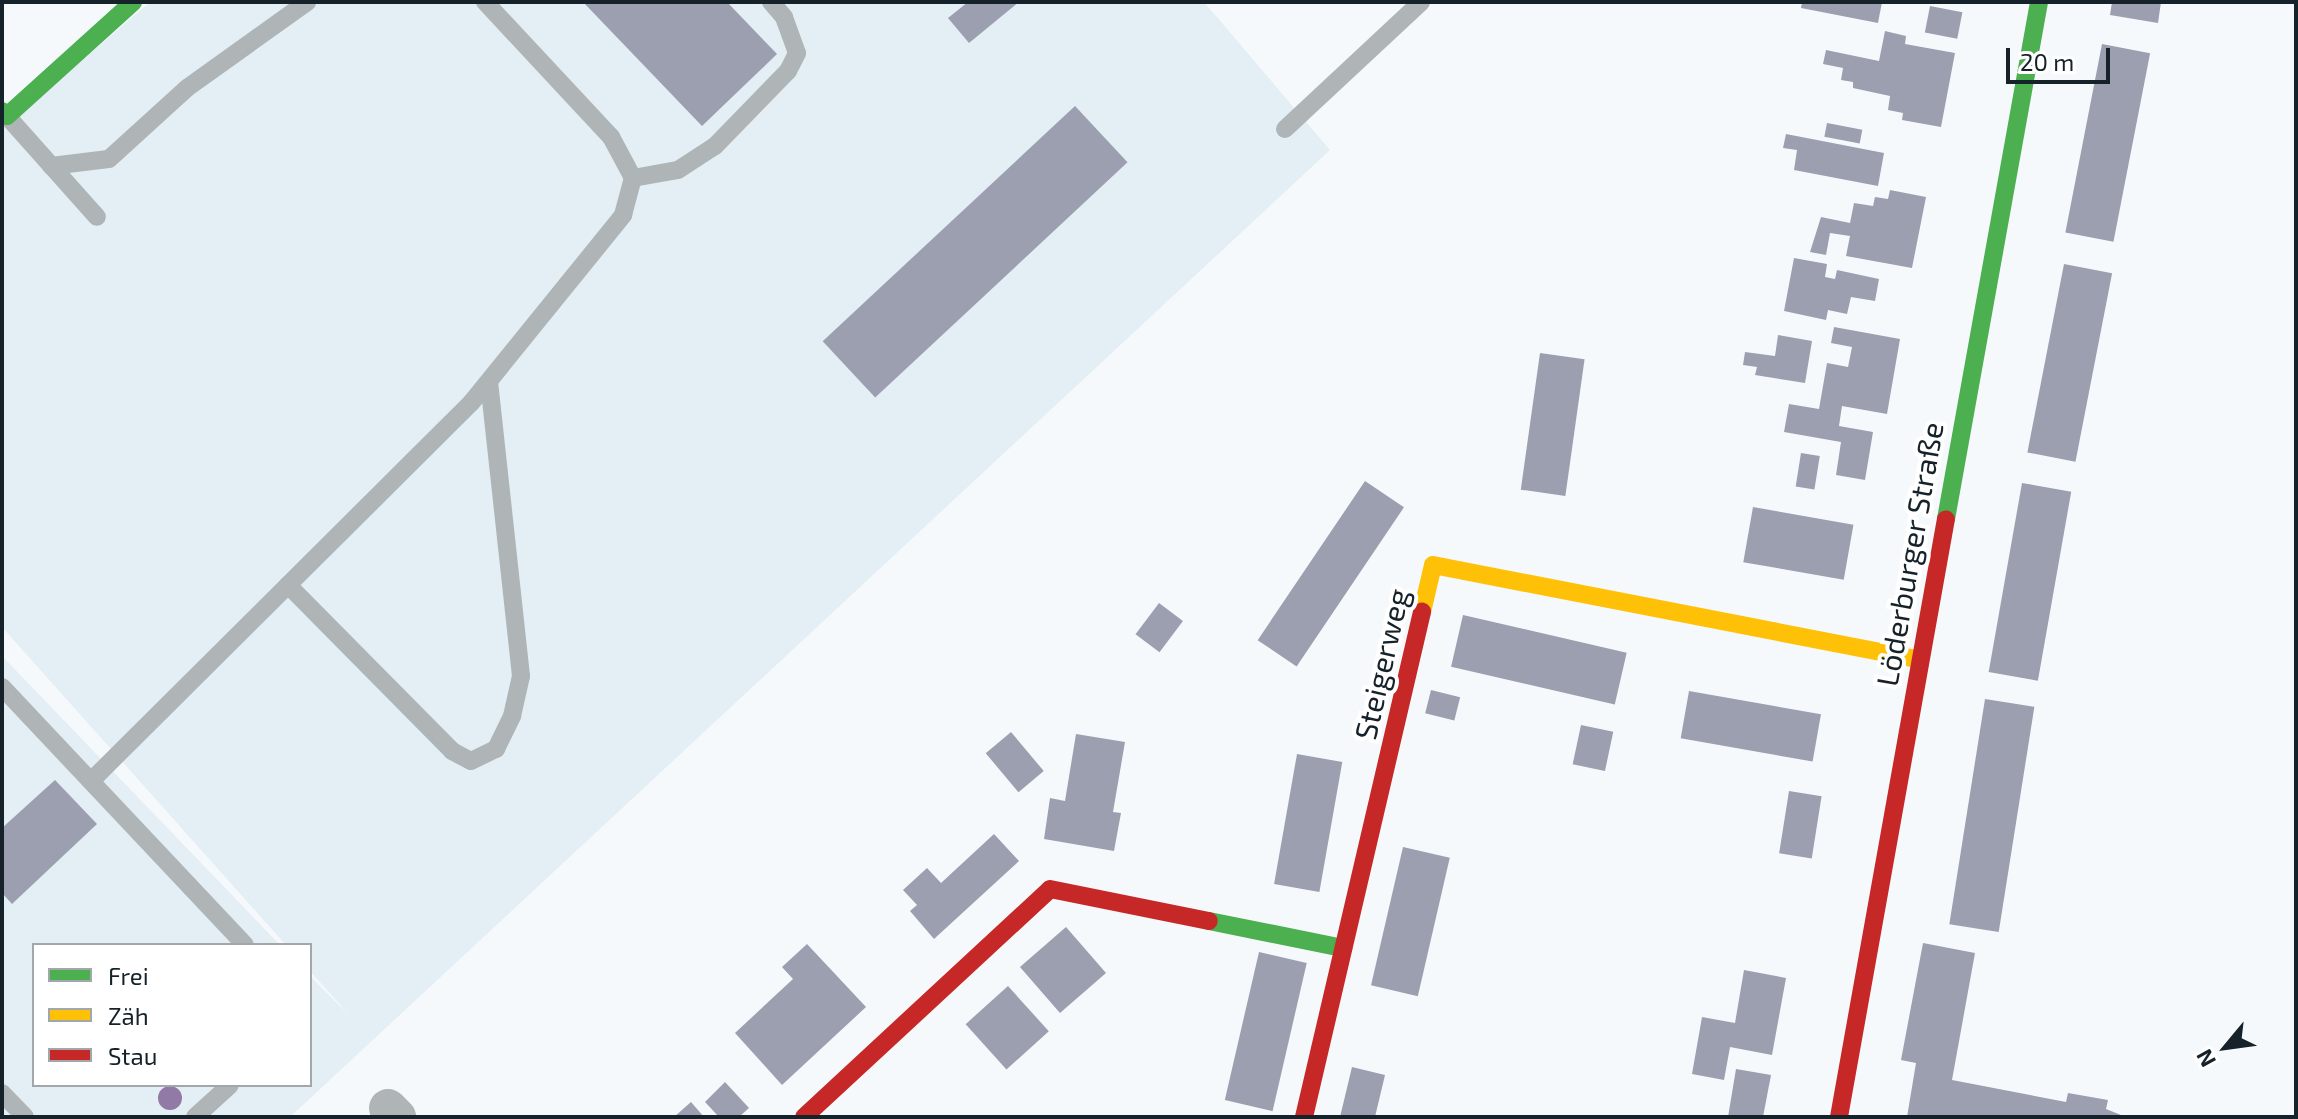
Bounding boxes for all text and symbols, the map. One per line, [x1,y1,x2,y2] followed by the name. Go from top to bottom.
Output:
[2010,32,2114,82] scale bar
[2020,47,2074,76] text: 20 m
[1868,419,1950,689] street label: Löderburger Straße
[1346,585,1416,743] street label: Steigerweg
[32,943,312,1087] legend
[108,961,149,990] text: Frei
[108,1001,149,1030] text: Zäh
[2186,1007,2266,1087] north arrow
[108,1041,157,1070] text: Stau
[2190,1045,2220,1072] text: N

